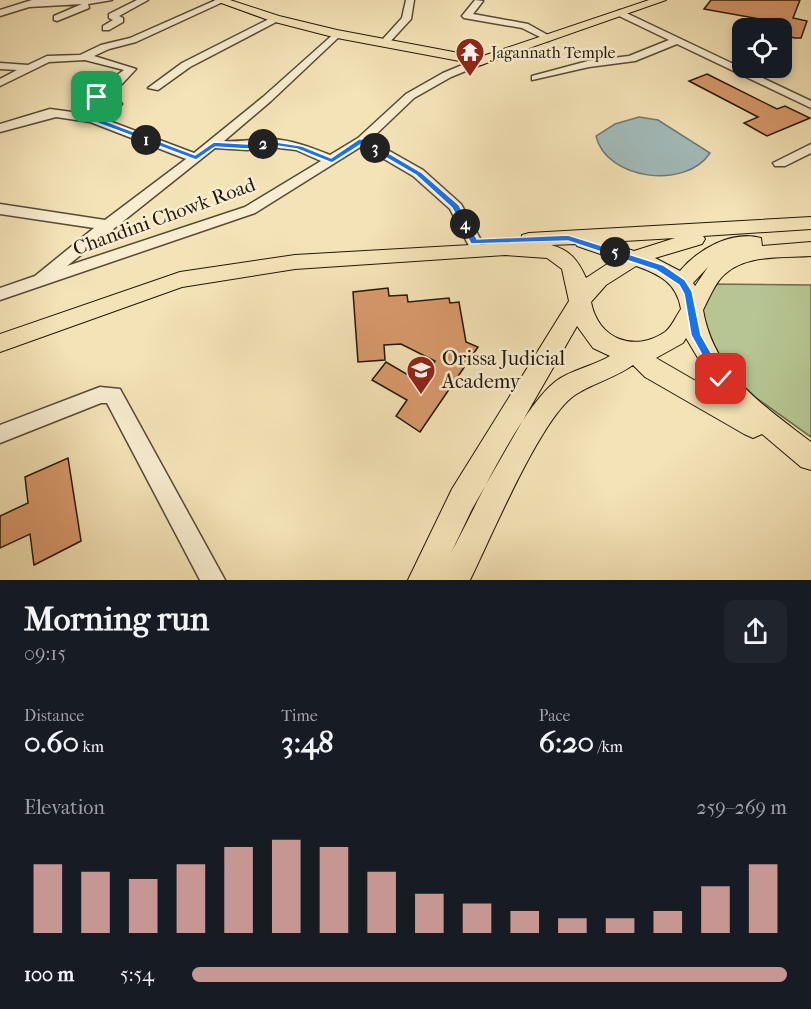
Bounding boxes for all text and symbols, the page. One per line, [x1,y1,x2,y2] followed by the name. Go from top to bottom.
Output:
[732,18,792,78] map controls
[732,18,792,78] button: locate
[454,36,486,78] temple icon: Jagannath Temple
[489,43,616,62] place label: Jagannath Temple
[71,71,122,122] pin
[80,80,113,113] icon: arrive
[131,125,161,155] pin: 1
[248,129,278,159] pin: 2
[143,130,149,149] text: 1
[360,133,390,163] pin: 3
[259,134,267,153] text: 2
[372,138,378,157] text: 3
[70,172,259,260] street label: Chandini Chowk Road
[450,209,480,239] pin: 4
[460,214,470,233] text: 4
[600,237,630,267] pin: 5
[612,242,618,261] text: 5
[441,347,566,393] place label: Orissa Judicial Academy
[695,353,746,404] pin
[405,354,437,396] school or university icon: Orissa Judicial Academy
[704,362,737,395] icon: check
[24,600,209,639] text: Morning run
[724,600,787,663] button: share
[24,642,66,665] text: 09:15
[24,706,84,725] text: Distance
[281,706,318,725] text: Time
[539,706,571,725] text: Pace
[24,725,79,760] text: 0.60
[281,725,334,760] text: 3:48
[539,725,594,760] text: 6:20
[79,737,104,756] text: km
[594,737,623,756] text: /km
[24,796,105,819] text: Elevation
[696,796,787,819] text: 259–269 m
[24,963,74,986] text: 100 m
[120,963,154,986] text: 5:54

